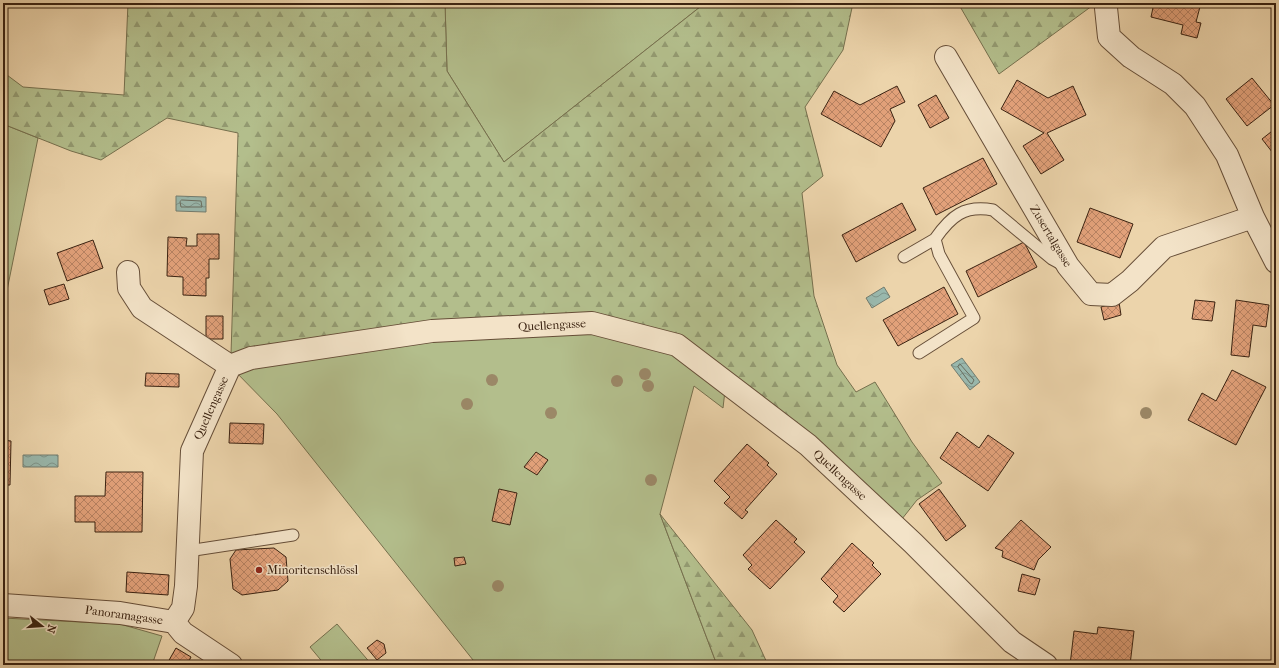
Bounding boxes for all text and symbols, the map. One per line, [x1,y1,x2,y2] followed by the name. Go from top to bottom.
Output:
[1027,202,1075,270] street label: Zusertalgasse
[518,316,586,334] street label: Quellengasse
[191,374,231,442] street label: Quellengasse
[810,447,870,503] street label: Quellengasse
[267,563,359,577] place label: Minoritenschlössl
[254,565,264,575] marker: Minoritenschlössl
[84,603,164,627] street label: Panoramagasse
[22,606,62,646] north arrow
[43,623,59,635] text: N

